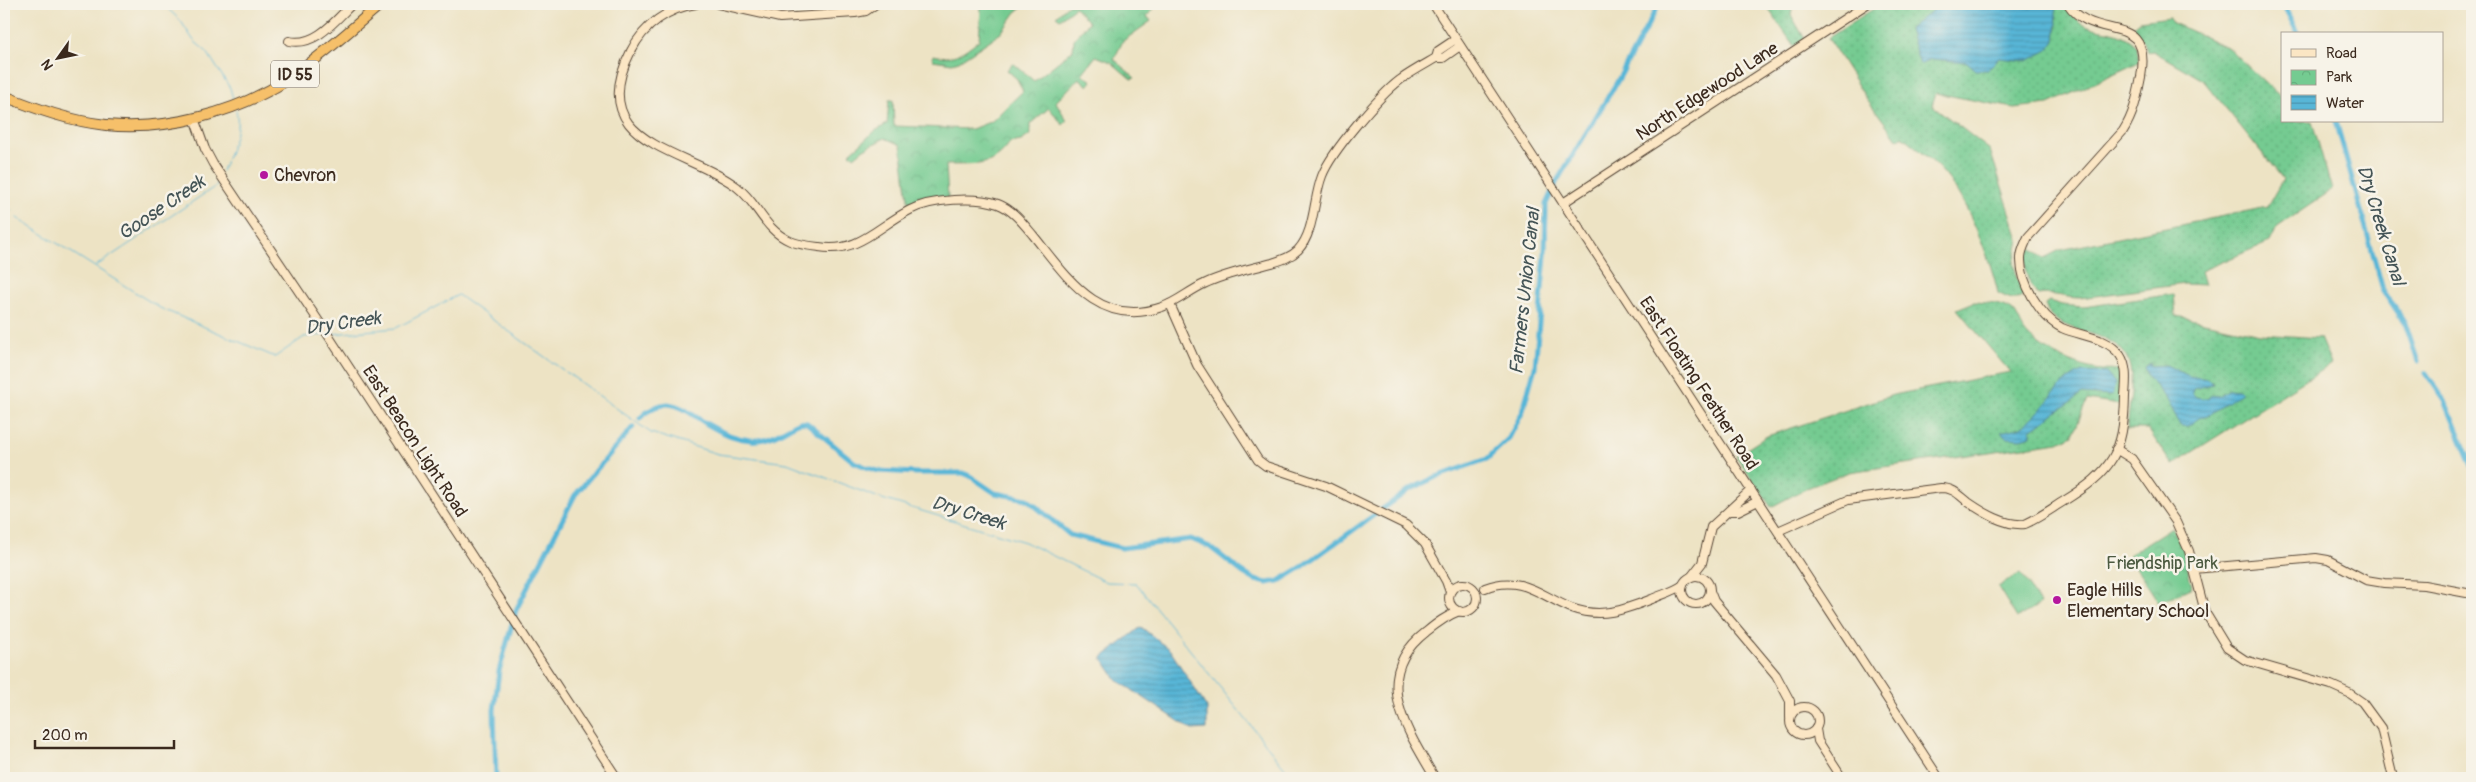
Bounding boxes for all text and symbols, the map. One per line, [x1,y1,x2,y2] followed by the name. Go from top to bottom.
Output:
[32,32,82,82] north arrow
[2281,32,2444,122] legend
[1632,37,1783,146] street label: North Edgewood Lane
[2326,44,2357,63] text: Road
[38,56,57,73] text: N
[271,61,319,88] road number: ID 55
[2326,68,2353,87] text: Park
[2326,94,2365,113] text: Water
[2351,163,2411,290] water label: Dry Creek Canal
[274,164,336,187] place label: Chevron
[113,169,211,246] water label: Goose Creek
[258,169,270,181] marker: Chevron
[1504,204,1546,376] water label: Farmers Union Canal
[1634,292,1763,474] street label: East Floating Feather Road
[304,306,384,340] water label: Dry Creek
[357,361,472,522] street label: East Beacon Light Road
[929,490,1010,536] water label: Dry Creek
[2106,552,2218,575] park label: Friendship Park
[2067,579,2209,623] place label: Eagle Hills Elementary School
[2051,594,2063,606] marker: Eagle Hills Elementary School
[35,717,174,749] scale bar
[42,726,87,745] text: 200 m

